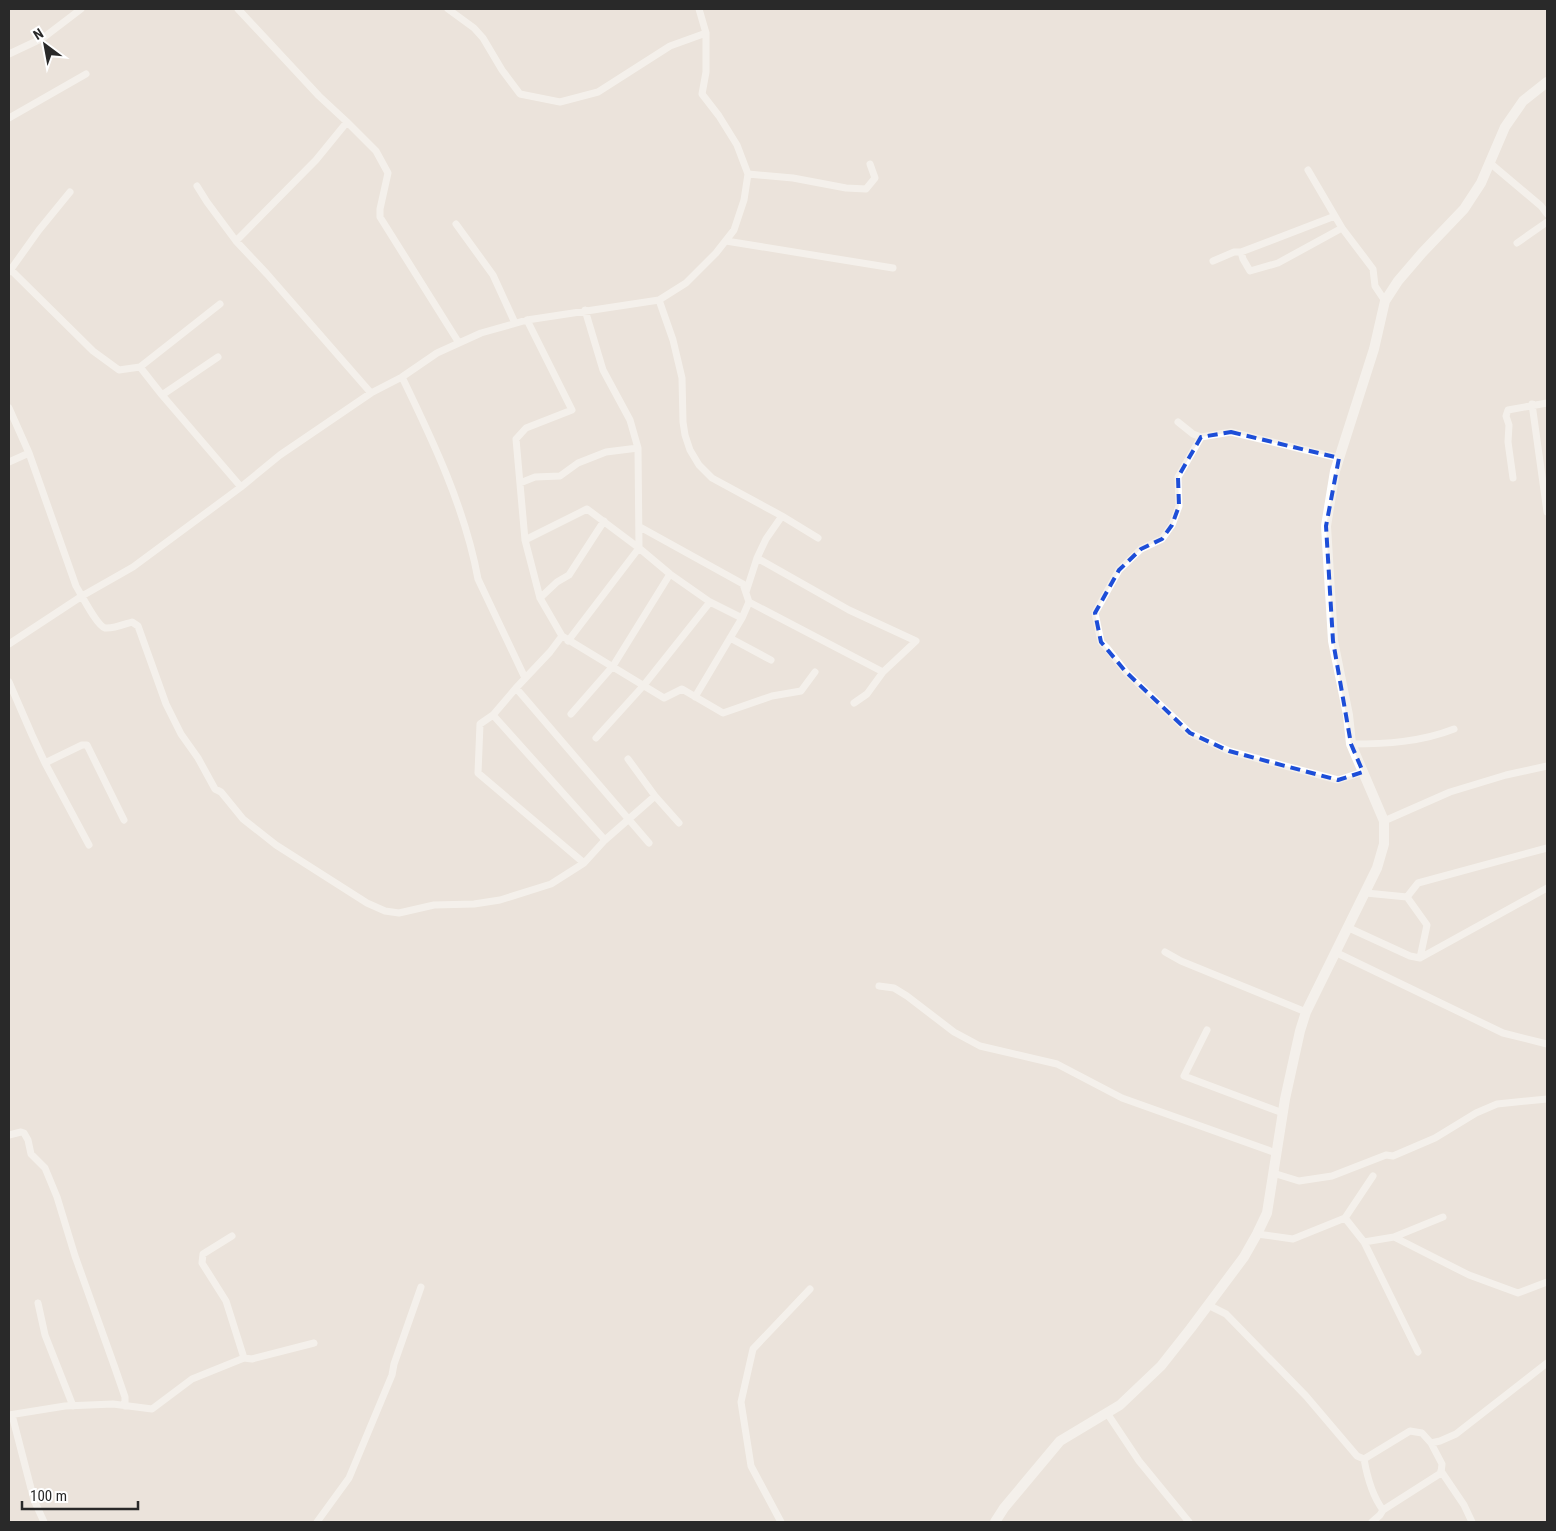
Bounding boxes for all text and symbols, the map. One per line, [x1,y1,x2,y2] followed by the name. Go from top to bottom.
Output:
[20,20,70,70] north arrow
[30,25,46,43] text: N
[22,1478,139,1510] scale bar
[30,1487,67,1505] text: 100 m

